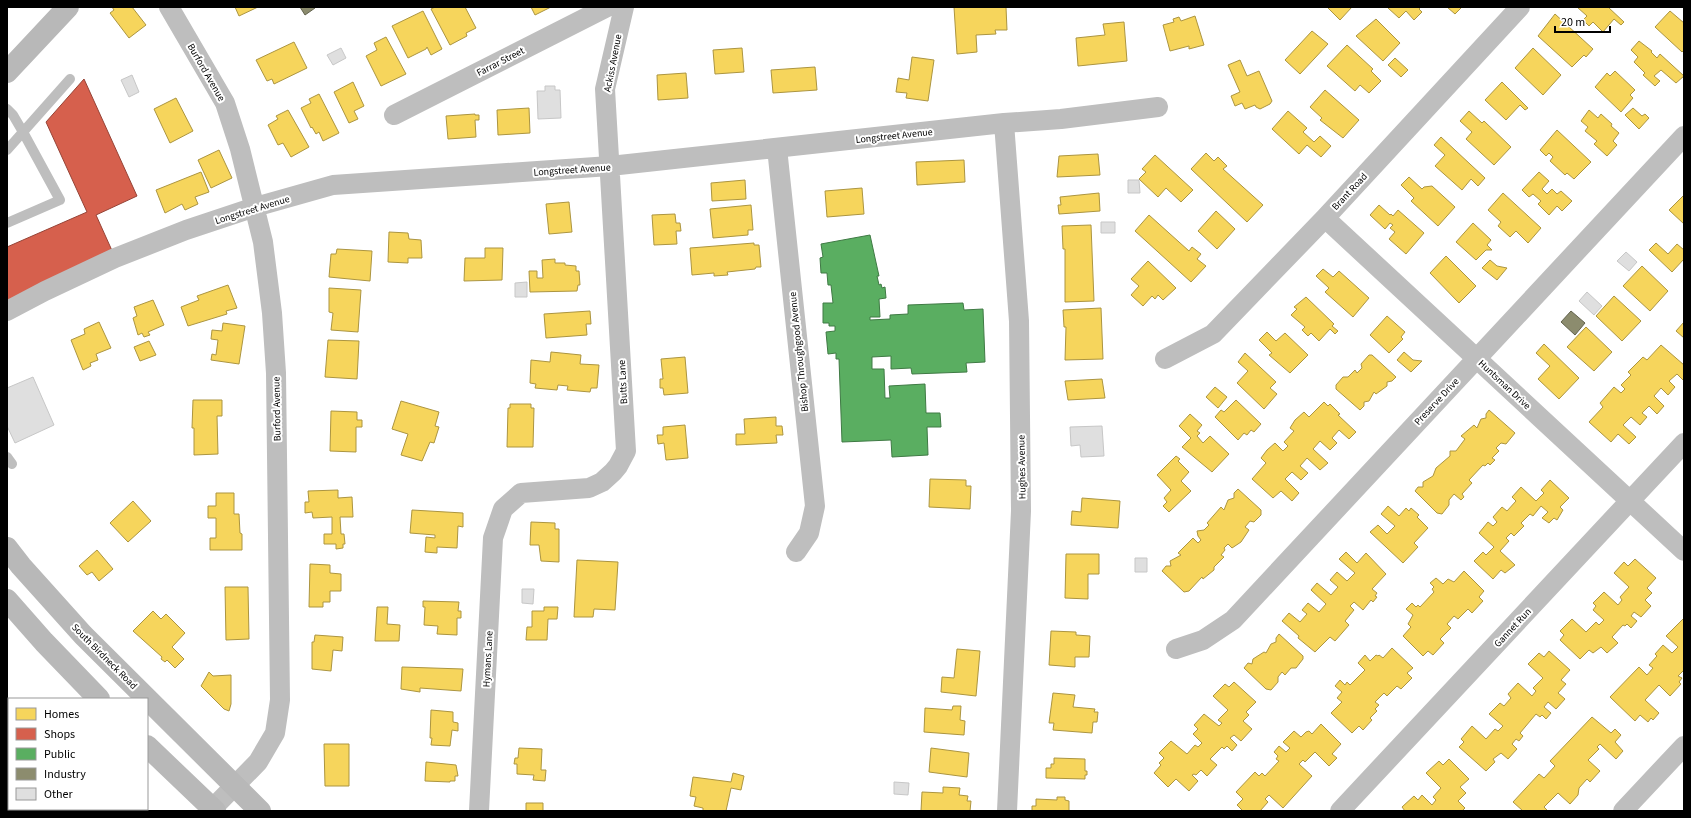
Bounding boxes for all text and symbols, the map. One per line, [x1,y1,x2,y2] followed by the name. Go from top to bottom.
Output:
[1555,8,1610,34] scale bar
[1561,14,1585,31] text: 20 m
[601,33,625,93] street label: Ackiss Avenue
[184,41,228,104] street label: Burford Avenue
[474,44,527,80] street label: Farrar Street
[855,125,933,147] street label: Longstreet Avenue
[533,160,611,180] street label: Longstreet Avenue
[1329,170,1371,213] street label: Brant Road
[213,192,291,228] street label: Longstreet Avenue
[786,291,812,413] street label: Bishop Throughgood Avenue
[1475,357,1534,413] street label: Huntsman Drive
[615,359,631,404] street label: Butts Lane
[1411,375,1462,428] street label: Preserve Drive
[269,376,285,441] street label: Burford Avenue
[1014,435,1030,499] street label: Hughes Avenue
[1491,605,1535,650] street label: Gannet Run
[68,621,140,693] street label: South Birdneck Road
[480,630,496,688] street label: Hymans Lane
[8,698,148,810] legend
[44,706,79,723] text: Homes
[44,726,75,743] text: Shops
[44,746,76,763] text: Public
[44,766,86,783] text: Industry
[44,786,74,803] text: Other

